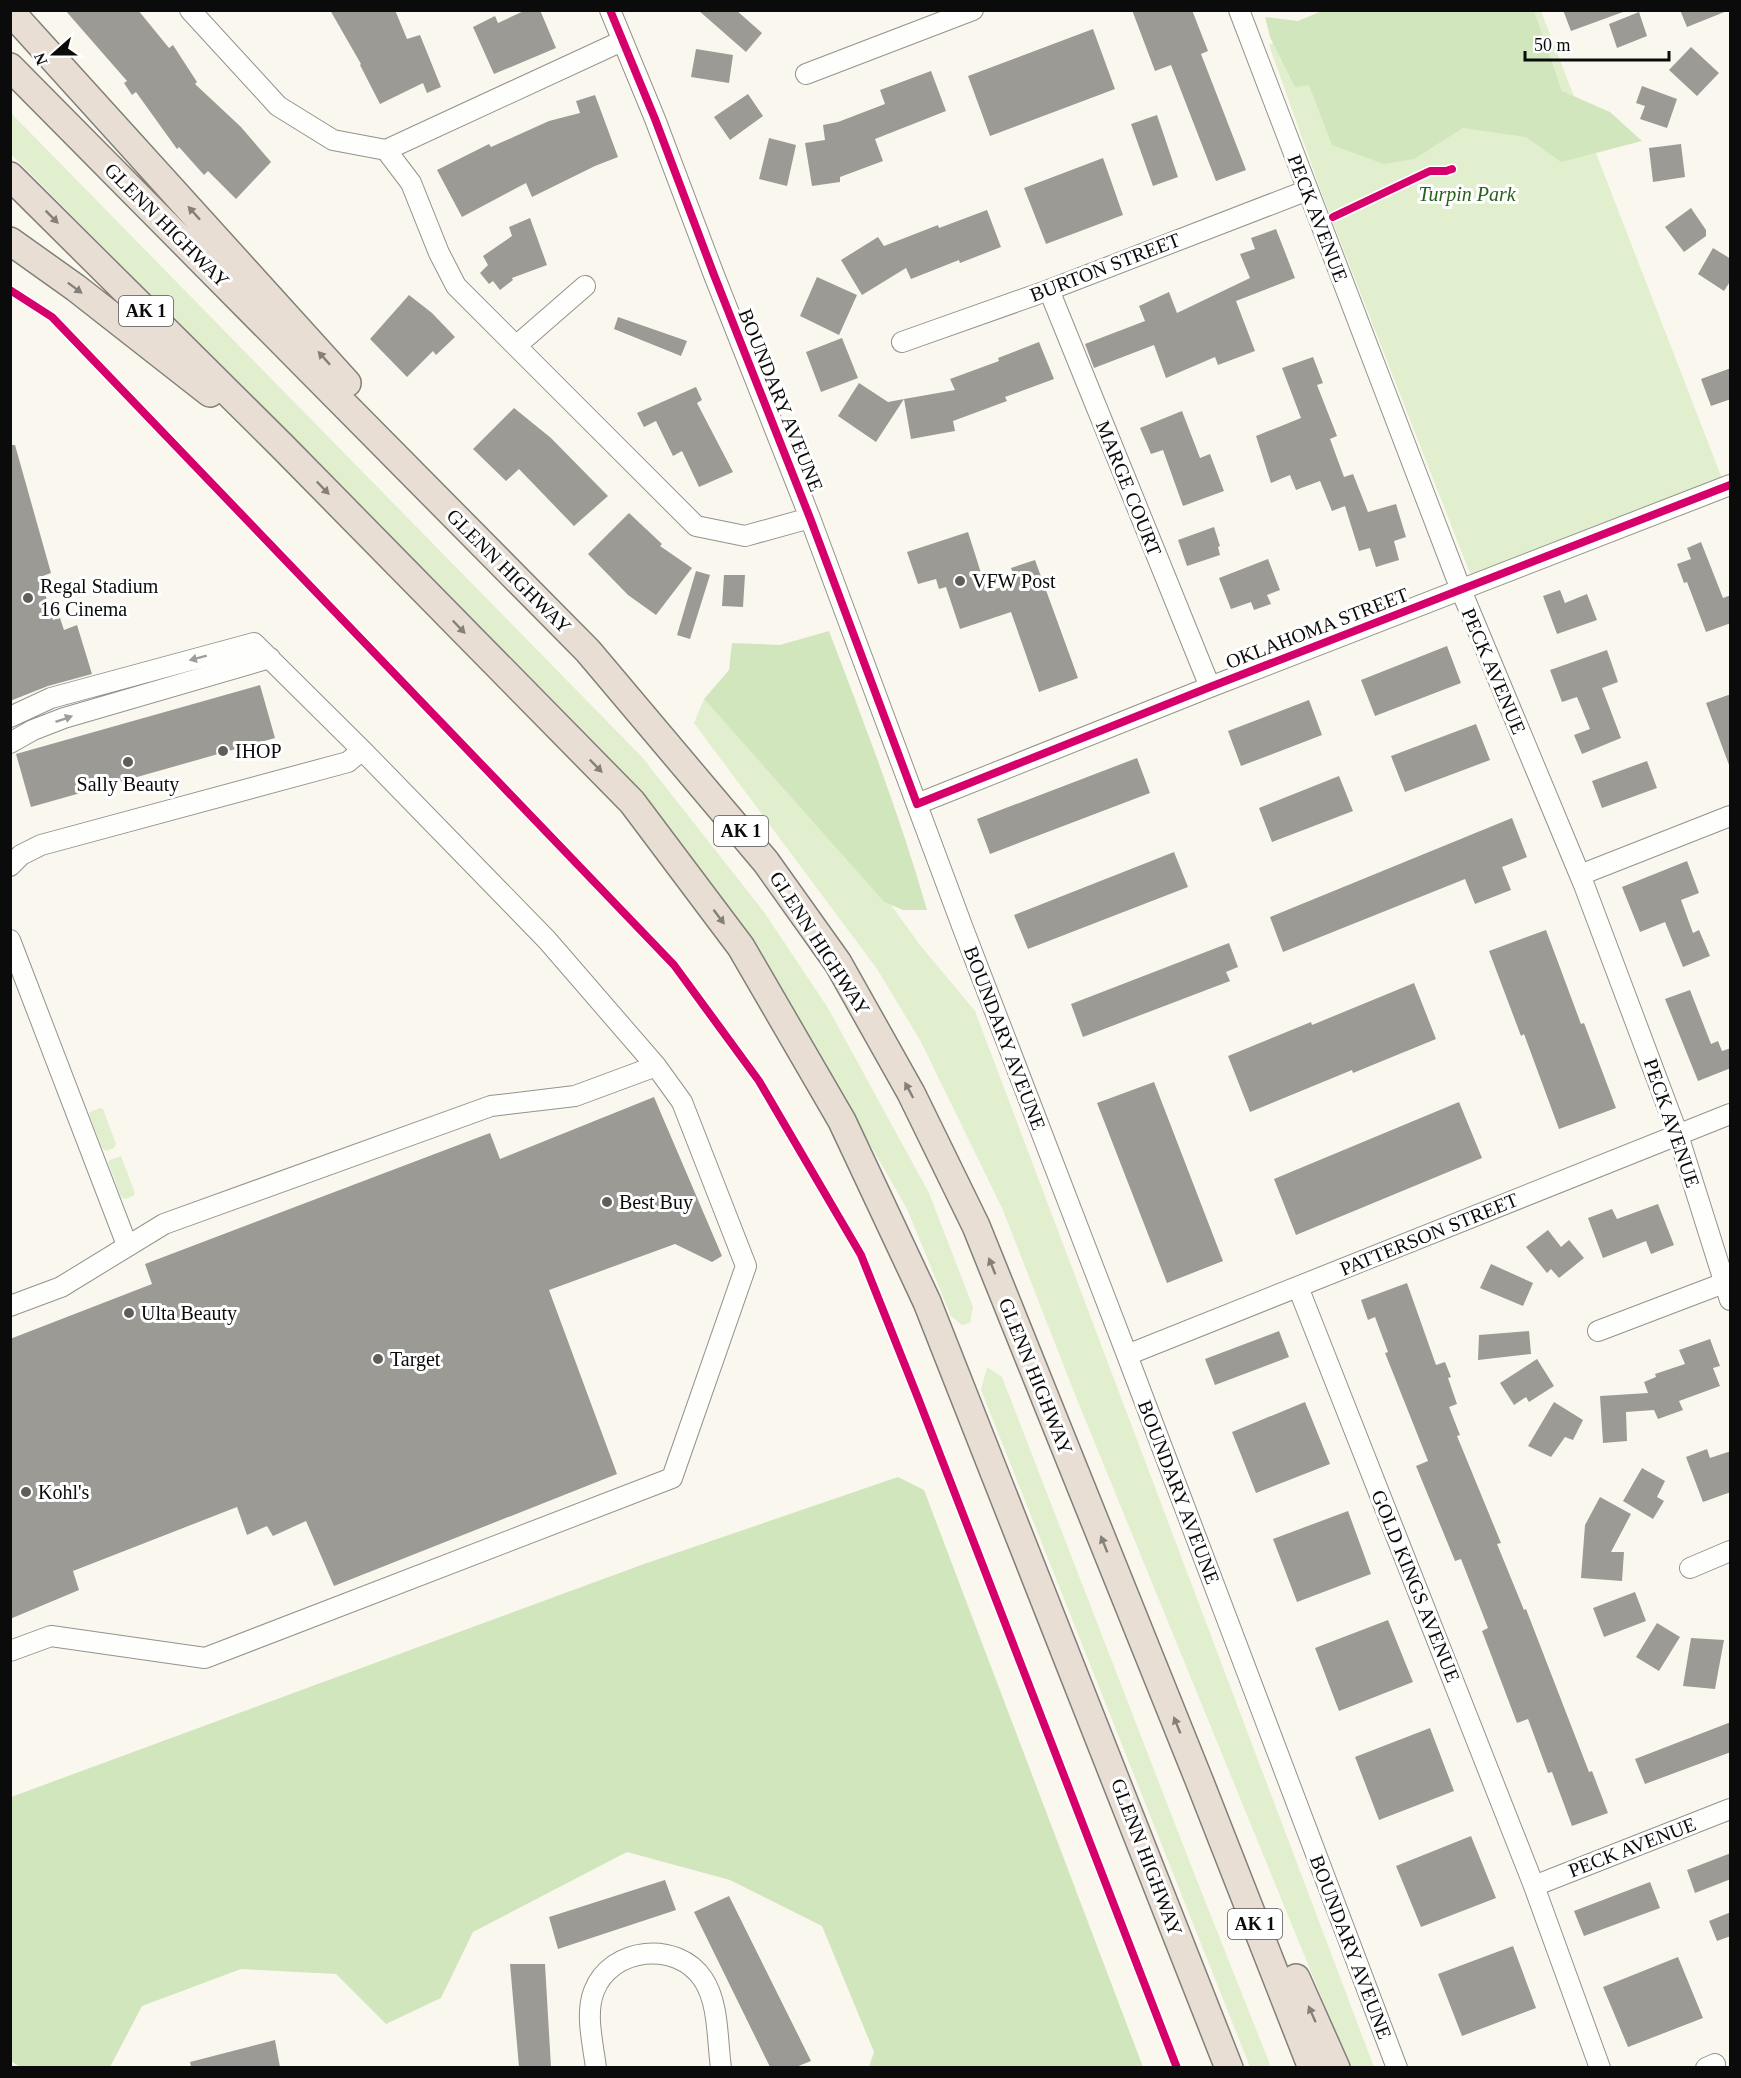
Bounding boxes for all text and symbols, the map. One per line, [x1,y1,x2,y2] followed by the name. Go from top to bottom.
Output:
[24,24,84,84] north arrow
[1525,24,1669,62] scale bar
[1534,35,1571,55] text: 50 m
[30,50,50,68] text: N
[1284,151,1352,285] street label: PECK AVENUE
[100,158,234,292] street label: GLENN HIGHWAY
[1418,183,1517,206] park label: Turpin Park
[188,206,201,221] one-way arrow
[45,210,59,225] one-way arrow
[1027,228,1183,306] street label: BURTON STREET
[67,281,83,294] one-way arrow
[119,296,173,326] road number: AK 1
[734,305,828,495] street label: BOUNDARY AVEUNE
[318,351,331,366] one-way arrow
[1092,417,1166,559] street label: MARGE COURT
[315,480,329,494] one-way arrow
[442,504,576,638] street label: GLENN HIGHWAY
[972,570,1056,592] place label: VFW Post
[953,574,967,588] marker: VFW Post
[40,575,159,620] place label: Regal Stadium 16 Cinema
[1223,583,1411,673] street label: OKLAHOMA STREET
[21,591,35,605] marker: Regal Stadium 16 Cinema
[1458,605,1530,737] street label: PECK AVENUE
[452,619,466,633] one-way arrow
[189,654,207,663] one-way arrow
[55,713,73,723] one-way arrow
[235,740,282,762] place label: IHOP
[216,744,230,758] marker: IHOP
[121,755,135,769] marker: Sally Beauty
[589,758,603,773] one-way arrow
[77,773,179,796] place label: Sally Beauty
[714,816,768,846] road number: AK 1
[765,867,875,1019] street label: GLENN HIGHWAY
[712,910,724,925] one-way arrow
[960,943,1050,1133] street label: BOUNDARY AVEUNE
[1640,1056,1704,1190] street label: PECK AVENUE
[904,1081,914,1098] one-way arrow
[1337,1188,1521,1280] street label: PATTERSON STREET
[619,1191,693,1214] place label: Best Buy
[600,1195,614,1209] marker: Best Buy
[987,1257,996,1275] one-way arrow
[995,1295,1077,1457] street label: GLENN HIGHWAY
[141,1302,237,1325] place label: Ulta Beauty
[122,1306,136,1320] marker: Ulta Beauty
[390,1348,441,1371] place label: Target
[371,1352,385,1366] marker: Target
[1134,1397,1224,1587] street label: BOUNDARY AVEUNE
[38,1481,90,1503] place label: Kohl's
[19,1485,33,1499] marker: Kohl's
[1367,1487,1465,1685] street label: GOLD KINGS AVENUE
[1099,1535,1109,1553] one-way arrow
[1172,1716,1182,1734] one-way arrow
[1107,1775,1187,1939] street label: GLENN HIGHWAY
[1565,1813,1699,1881] street label: PECK AVENUE
[1306,1852,1396,2042] street label: BOUNDARY AVEUNE
[1228,1909,1282,1939] road number: AK 1
[1307,2006,1316,2023] one-way arrow

